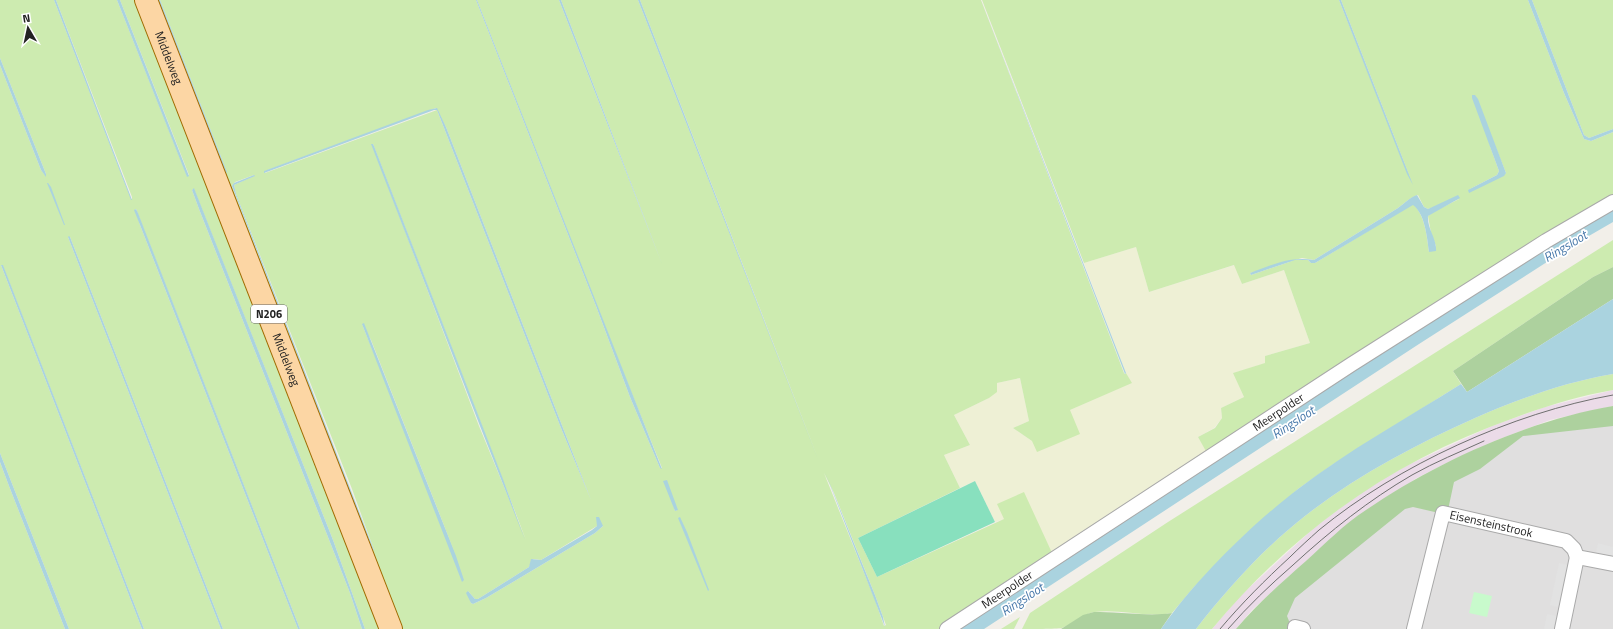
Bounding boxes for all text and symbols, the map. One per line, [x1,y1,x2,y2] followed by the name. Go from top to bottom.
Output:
[8,8,48,48] north arrow
[21,10,31,27] text: N
[150,28,188,87] street label: Middelweg
[1539,224,1592,267] water label: Ringsloot
[251,305,287,323] road number: N206
[268,330,306,389] street label: Middelweg
[1248,388,1308,436] street label: Meerpolder
[1267,400,1320,443] water label: Ringsloot
[1448,505,1535,542] street label: Eisensteinstrook
[977,565,1037,613] street label: Meerpolder
[996,577,1049,620] water label: Ringsloot

